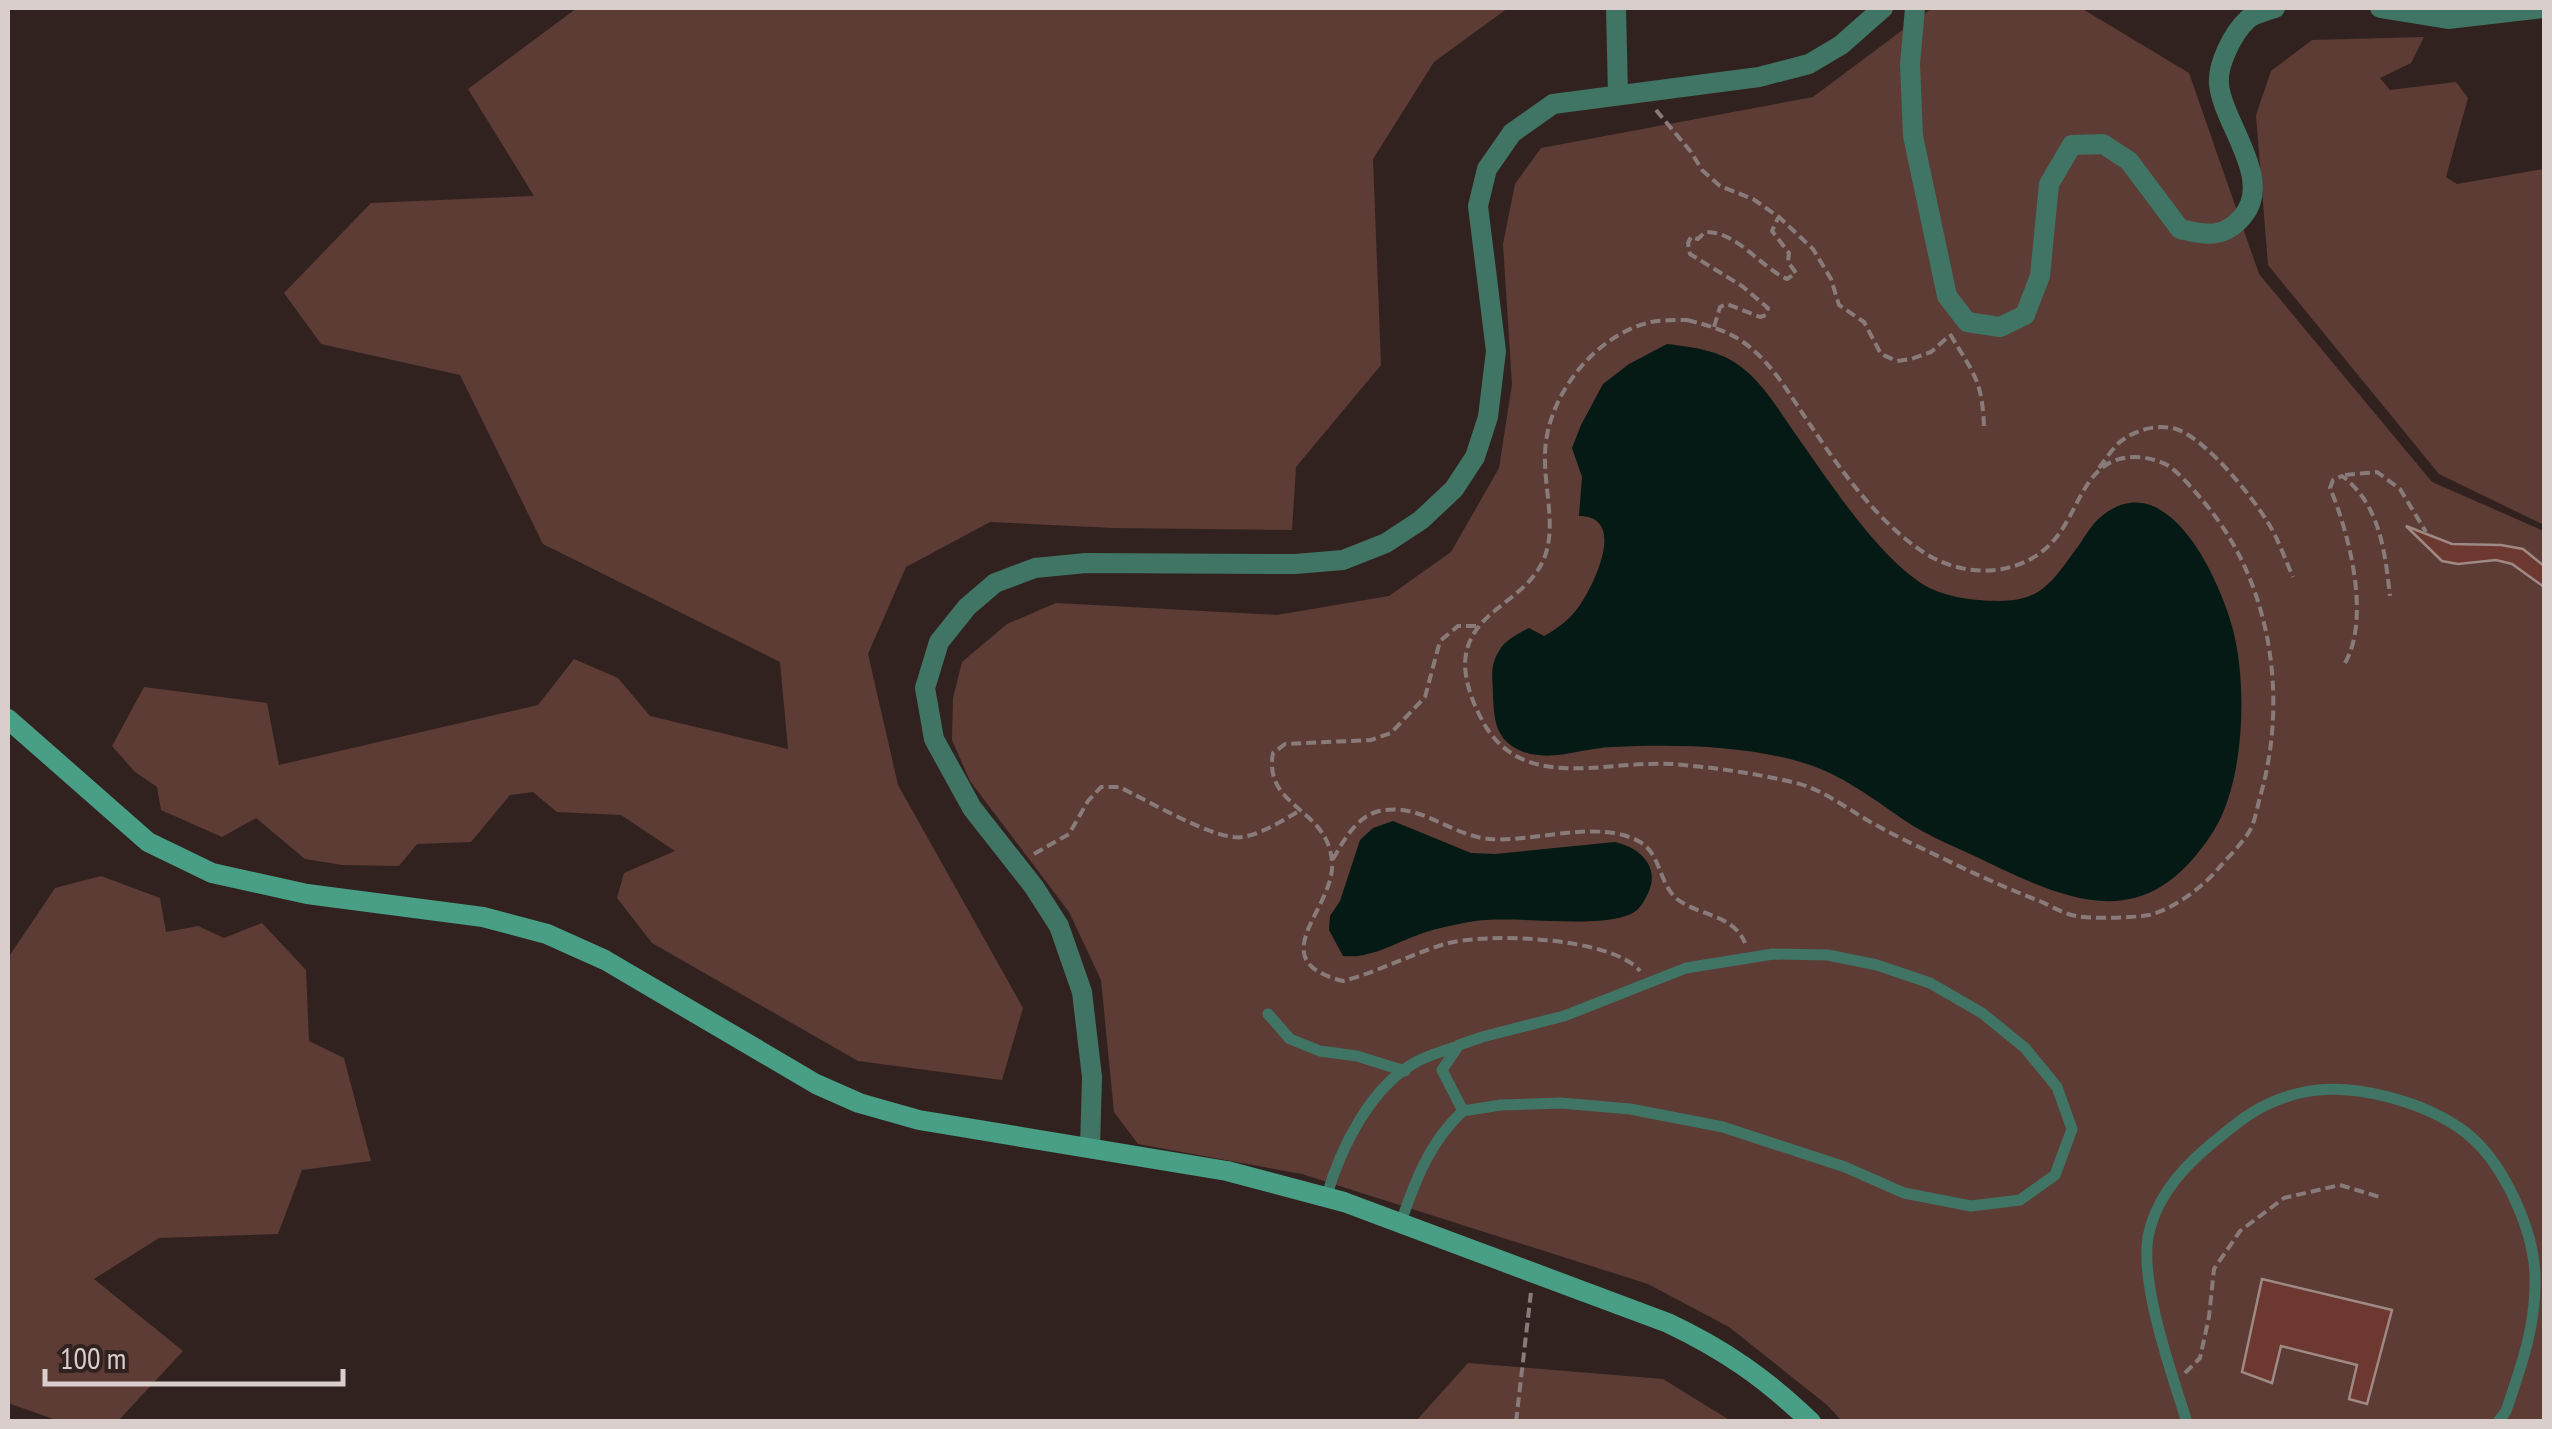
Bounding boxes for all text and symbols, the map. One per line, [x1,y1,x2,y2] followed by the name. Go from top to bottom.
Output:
[45,1324,342,1386] scale bar
[60,1338,126,1377] text: 100 m

